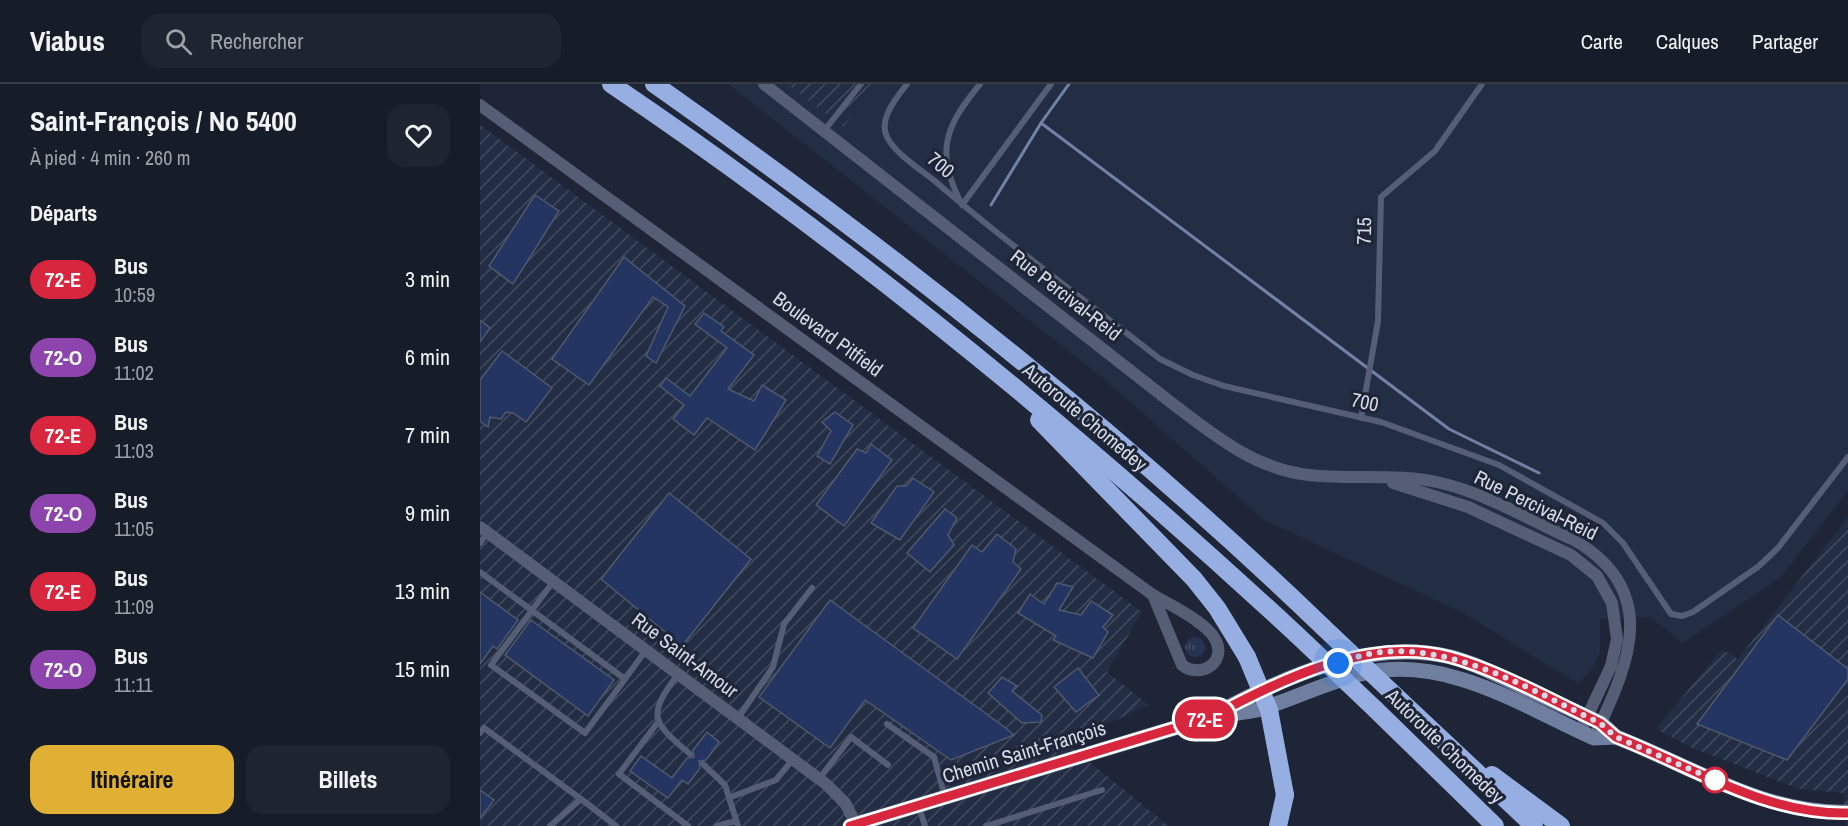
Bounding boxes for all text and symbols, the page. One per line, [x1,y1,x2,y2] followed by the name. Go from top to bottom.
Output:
[141,14,561,68] search box
[30,22,105,60] text: Viabus
[162,25,195,58] icon: search
[210,26,303,56] text: Rechercher
[1581,27,1623,56] text: Carte
[1656,27,1719,56] text: Calques
[1752,27,1818,56] text: Partager
[30,102,297,140] text: Saint-François / No 5400
[387,104,450,167] button: heart
[30,144,190,171] text: À pied · 4 min · 260 m
[922,145,960,184] street label: 700
[30,198,97,228] text: Départs
[1350,217,1377,245] street label: 715
[1005,243,1127,346] street label: Rue Percival-Reid
[114,251,148,281] text: Bus
[405,264,450,294] text: 3 min
[45,265,81,294] text: 72-E
[114,281,155,308] text: 10:59
[768,285,889,383] street label: Boulevard Pitfield
[114,329,148,359] text: Bus
[405,342,450,372] text: 6 min
[44,343,82,372] text: 72-O
[1017,356,1154,477] street label: Autoroute Chomedey
[114,359,154,386] text: 11:02
[1349,385,1381,418] street label: 700
[114,407,148,437] text: Bus
[405,420,450,450] text: 7 min
[45,421,81,450] text: 72-E
[114,437,154,464] text: 11:03
[1470,463,1602,546] street label: Rue Percival-Reid
[114,485,148,515] text: Bus
[405,498,450,528] text: 9 min
[44,499,82,528] text: 72-O
[114,515,154,542] text: 11:05
[114,563,148,593] text: Bus
[395,576,450,606] text: 13 min
[45,577,81,606] text: 72-E
[114,593,154,620] text: 11:09
[627,606,744,704] street label: Rue Saint-Amour
[114,641,148,671] text: Bus
[1323,648,1353,678] your location
[395,654,450,684] text: 15 min
[44,655,82,684] text: 72-O
[114,671,153,698] text: 11:11
[1380,681,1511,810] street label: Autoroute Chomedey
[1163,700,1247,738] line badge: 72-E
[1187,705,1223,734] text: 72-E
[939,714,1109,789] street label: Chemin Saint-François
[30,745,234,814] button: Itinéraire
[246,745,450,814] button: Billets
[1702,767,1728,793] unlabelled marker

